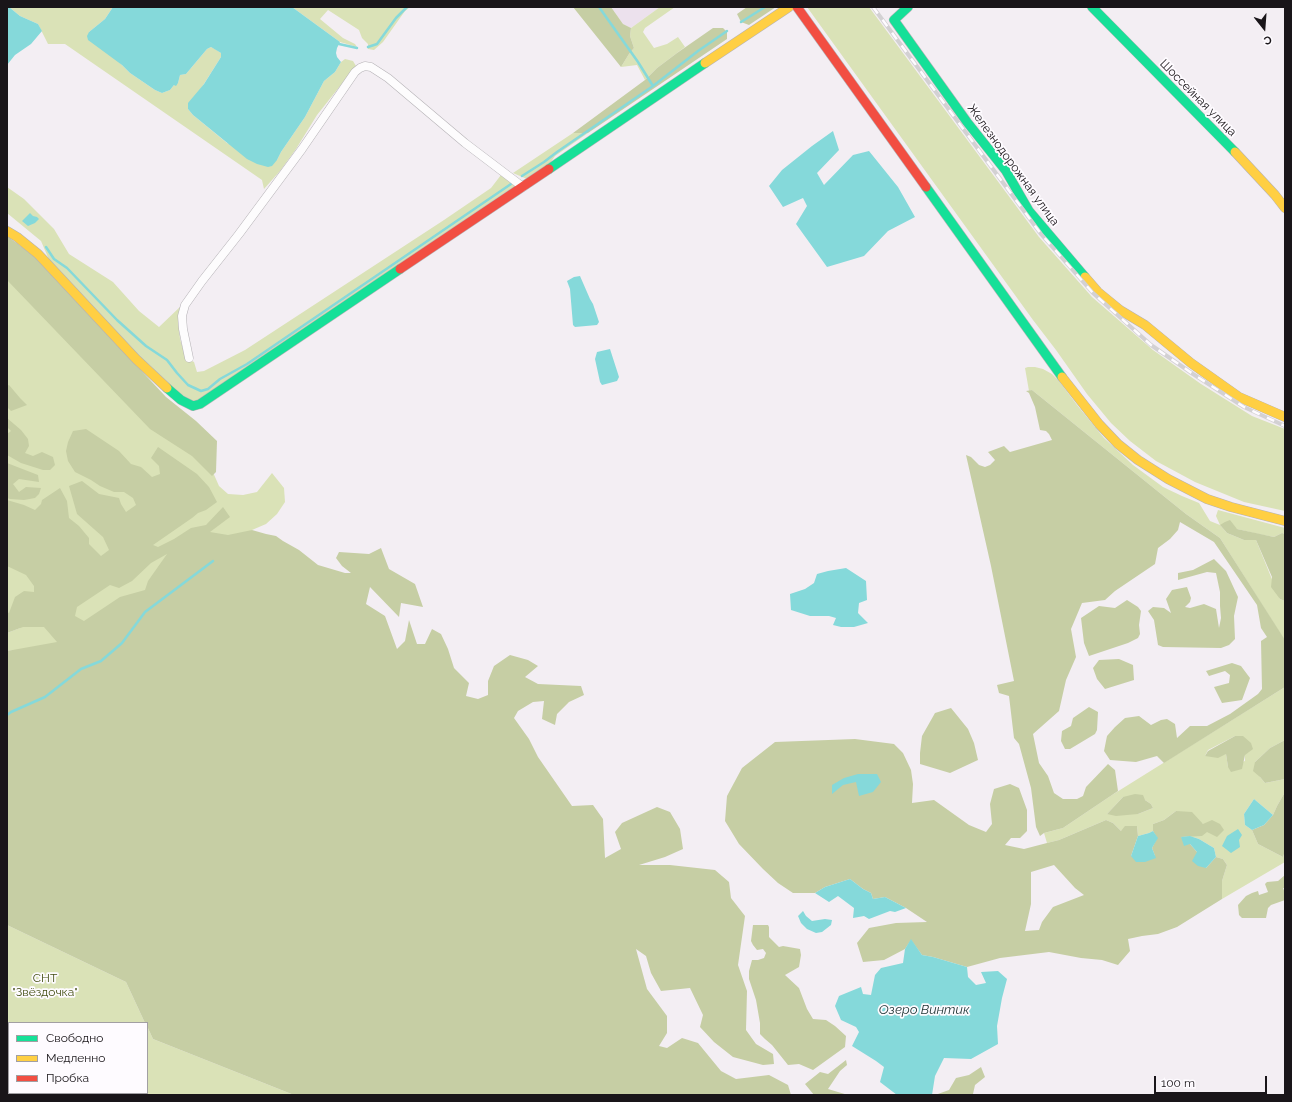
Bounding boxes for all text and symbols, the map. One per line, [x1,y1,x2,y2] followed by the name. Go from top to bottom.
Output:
[1244,8,1284,48] north arrow
[1262,33,1273,47] text: С
[1157,57,1239,139] street label: Шоссейная улица
[964,101,1062,229] street label: Железнодорожная улица
[12,971,78,999] park label: СНТ "Звёздочка"
[879,1002,969,1018] water label: Озеро Винтик
[8,1022,148,1094] legend
[46,1031,103,1045] text: Свободно
[46,1051,105,1065] text: Медленно
[1156,1068,1269,1094] scale bar
[46,1071,89,1085] text: Пробка
[1161,1076,1195,1090] text: 100 m

